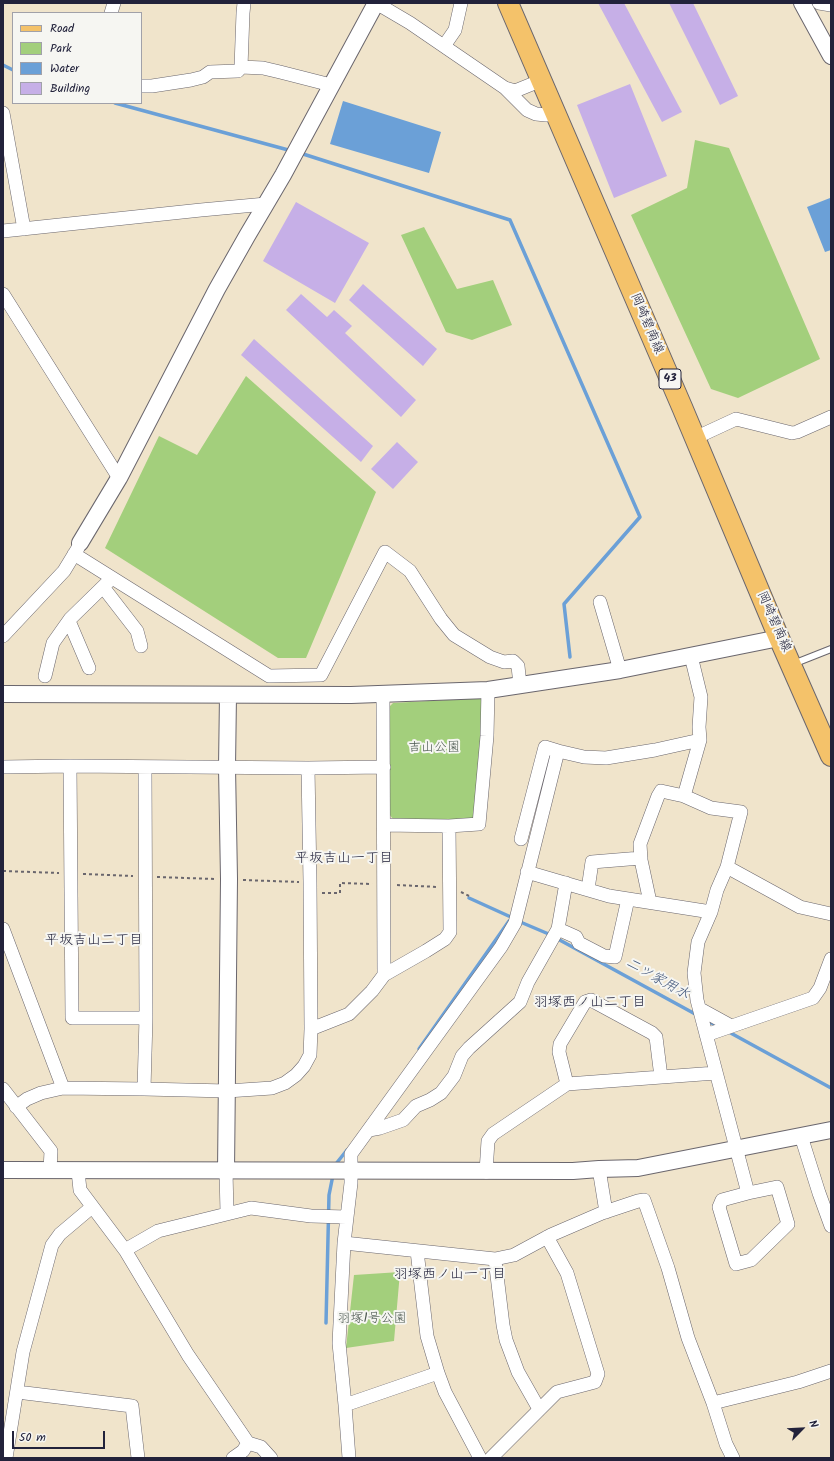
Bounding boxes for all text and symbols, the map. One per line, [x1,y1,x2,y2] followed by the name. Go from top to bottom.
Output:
[12,12,142,104] legend
[50,19,74,38] text: Road
[50,39,72,58] text: Park
[50,59,79,78] text: Water
[50,79,90,98] text: Building
[626,291,666,357] street label: 岡崎碧南線
[659,369,681,389] road number: 43
[753,589,793,655] street label: 岡崎碧南線
[408,741,460,757] park label: 吉山公園
[295,852,393,868] district label: 平坂吉山一丁目
[45,934,143,950] district label: 平坂吉山二丁目
[622,956,692,1004] water label: 二ツ家用水
[534,996,646,1012] district label: 羽塚西ノ山二丁目
[394,1268,506,1284] district label: 羽塚西ノ山一丁目
[337,1312,407,1328] park label: 羽塚1号公園
[782,1409,822,1449] north arrow
[803,1417,823,1431] text: N
[14,1423,107,1449] scale bar
[19,1428,46,1447] text: 50 m

